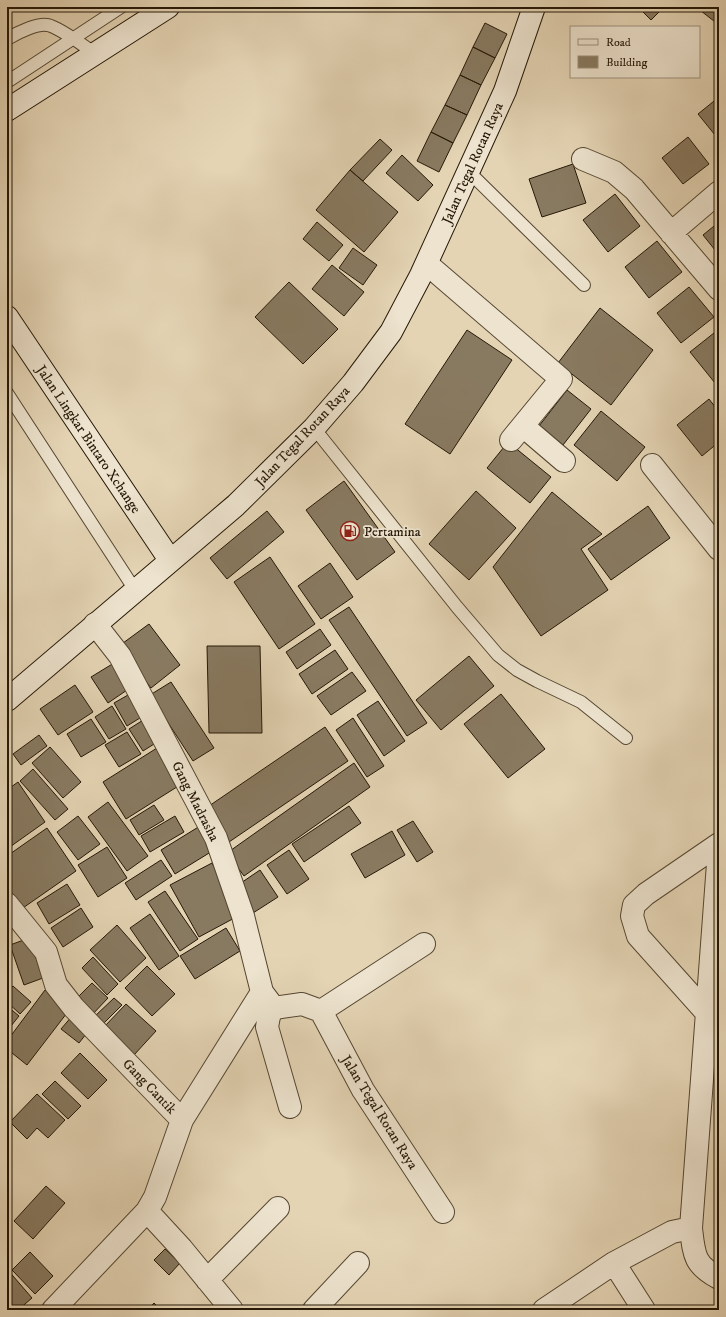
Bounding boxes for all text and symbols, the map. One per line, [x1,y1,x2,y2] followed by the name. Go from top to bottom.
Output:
[570,26,700,78] legend
[606,35,631,50] text: Road
[606,55,647,70] text: Building
[437,100,508,229] street label: Jalan Tegal Rotan Raya
[31,360,145,517] street label: Jalan Lingkar Bintaro Xchange
[250,383,354,492] street label: Jalan Tegal Rotan Raya
[339,520,361,542] fuel station icon: Pertamina
[364,523,421,541] place label: Pertamina
[167,758,223,845] street label: Gang Madrasha
[336,1050,422,1173] street label: Jalan Tegal Rotan Raya
[118,1055,180,1118] street label: Gang Cantik

